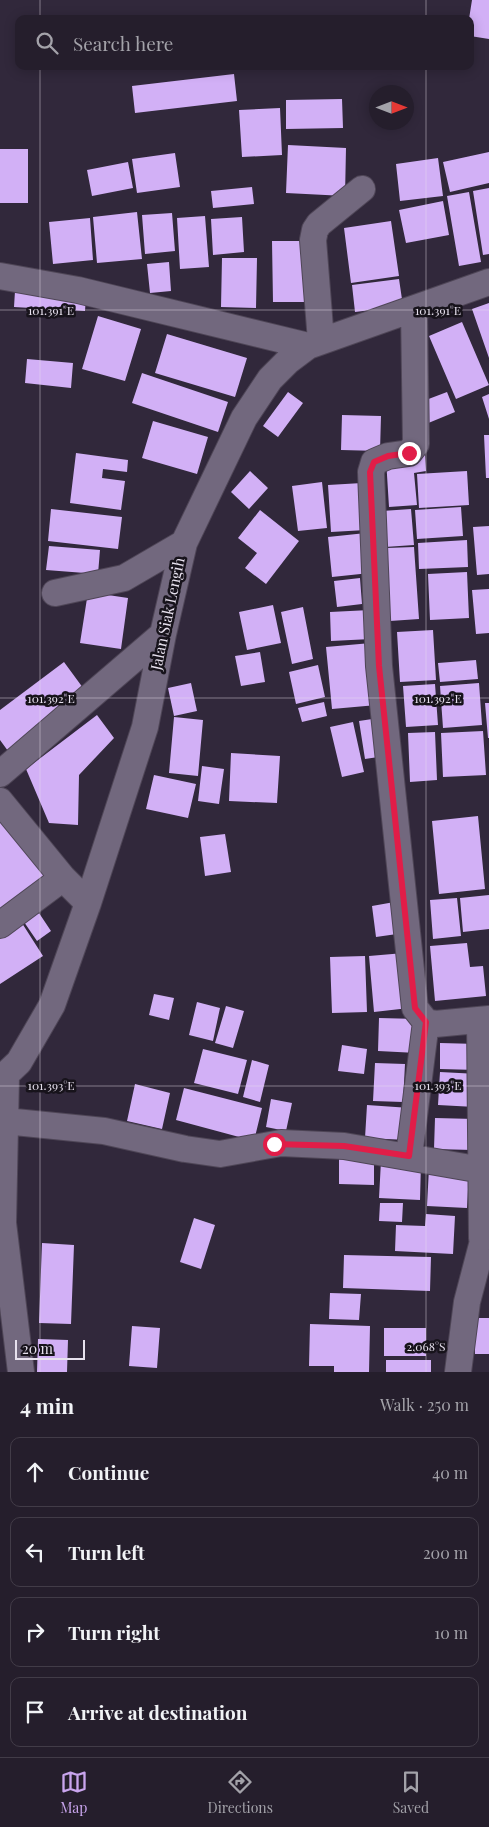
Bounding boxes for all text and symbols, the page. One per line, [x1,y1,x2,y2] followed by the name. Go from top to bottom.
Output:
[15,15,474,70] search box
[33,29,61,57] icon: search
[73,30,173,56] text: Search here
[369,85,414,130] north arrow
[28,302,74,318] text: 101.391°E
[415,302,461,318] text: 101.391°E
[398,442,421,465] route end
[145,555,189,673] street label: Jalan Siak Lengih
[27,690,75,706] text: 101.392°E
[414,690,462,706] text: 101.392°E
[27,1077,75,1093] text: 101.393°E
[414,1077,462,1093] text: 101.393°E
[263,1133,286,1156] route start
[15,1337,85,1360] scale bar
[407,1338,445,1354] text: 2.068°S
[22,1339,53,1358] text: 20 m
[20,1391,74,1419] text: 4 min
[380,1394,469,1415] text: Walk · 250 m
[21,1458,49,1486] icon: ahead
[68,1459,149,1485] text: Continue
[432,1462,468,1483] text: 40 m
[21,1538,49,1566] icon: left
[68,1539,145,1565] text: Turn left
[423,1542,468,1563] text: 200 m
[21,1618,49,1646] icon: right
[68,1619,160,1645] text: Turn right
[434,1622,468,1643] text: 10 m
[21,1698,49,1726] icon: arrive
[68,1699,248,1725] text: Arrive at destination
[60,1768,88,1817] tab: Map
[208,1768,273,1817] tab: Directions
[393,1768,429,1817] tab: Saved

